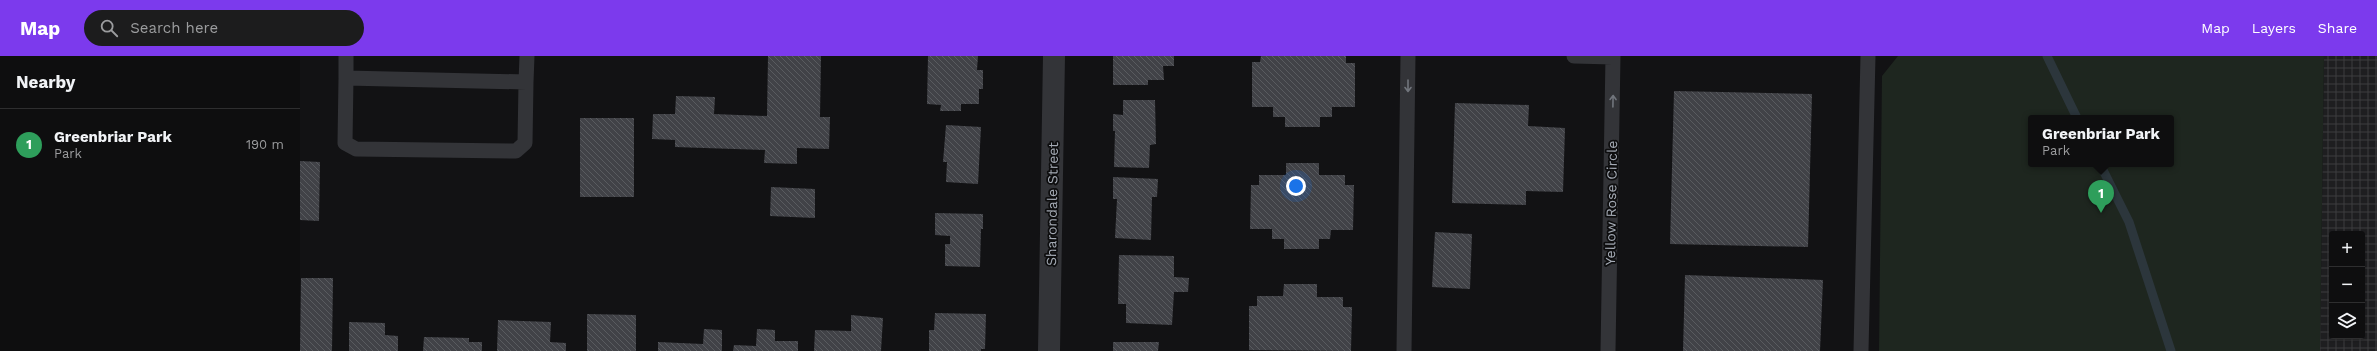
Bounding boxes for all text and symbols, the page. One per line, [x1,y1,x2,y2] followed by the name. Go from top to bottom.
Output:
[84,10,364,46] search box
[20,17,60,40] text: Map
[98,17,120,39] icon: search
[130,19,218,37] text: Search here
[2201,20,2230,36] text: Map
[2252,20,2296,36] text: Layers
[2318,20,2357,36] text: Share
[16,72,75,92] text: Nearby
[1404,79,1412,92] one-way arrow
[1609,95,1617,108] one-way arrow
[2028,115,2174,167] popup
[2042,125,2160,143] text: Greenbriar Park
[54,128,172,146] text: Greenbriar Park
[26,137,32,152] text: 1
[246,137,284,152] text: 190 m
[1602,141,1620,265] street label: Yellow Rose Circle
[1043,142,1061,266] street label: Sharondale Street
[2042,143,2070,158] text: Park
[54,146,82,161] text: Park
[1286,176,1306,196] your location
[2088,180,2114,213] pin: 1
[2329,231,2365,339] map controls
[2329,231,2365,267] button: +
[2329,267,2365,303] button: −
[2329,303,2365,339] button: layers

